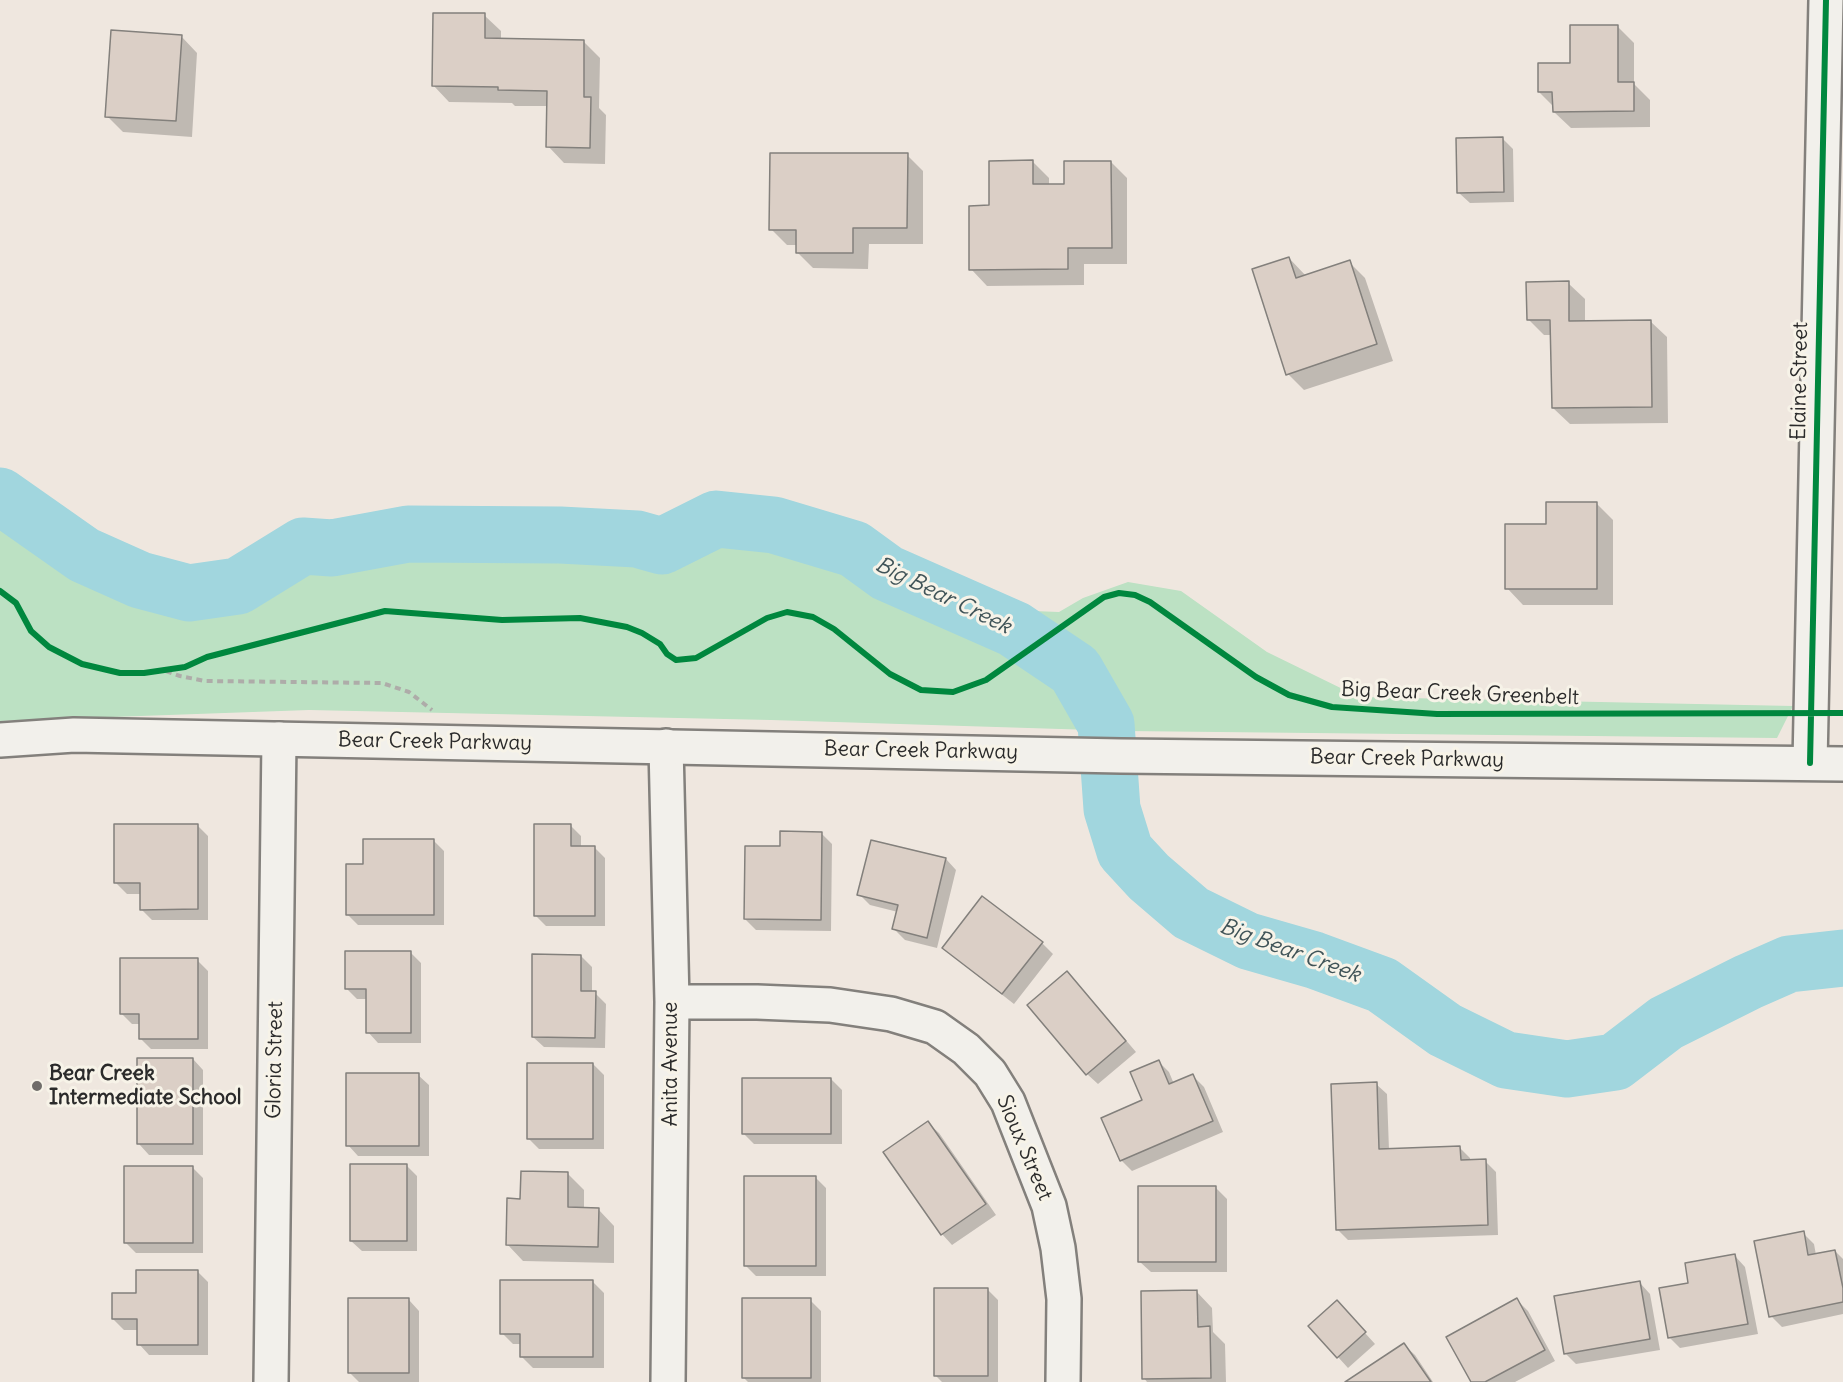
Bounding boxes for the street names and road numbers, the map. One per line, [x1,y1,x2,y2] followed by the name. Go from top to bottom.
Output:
[1786,322,1814,440] street label: Elaine Street
[1340,677,1580,711] street label: Big Bear Creek Greenbelt
[338,728,532,756] street label: Bear Creek Parkway
[824,737,1018,765] street label: Bear Creek Parkway
[1310,745,1504,773] street label: Bear Creek Parkway
[261,1001,289,1119] street label: Gloria Street
[658,1002,684,1126] street label: Anita Avenue
[991,1092,1057,1204] street label: Sioux Street

